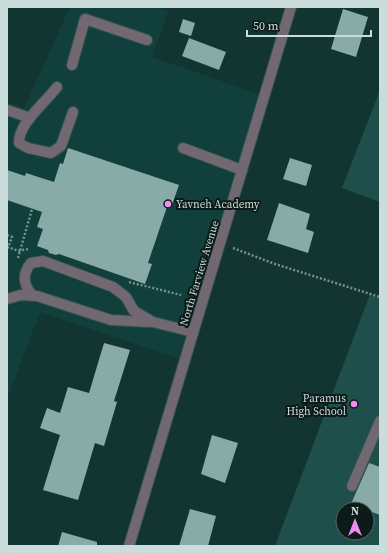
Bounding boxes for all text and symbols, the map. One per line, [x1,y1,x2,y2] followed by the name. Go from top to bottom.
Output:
[247,12,371,38] scale bar
[253,18,279,34] text: 50 m
[176,197,260,212] place label: Yavneh Academy
[163,199,173,209] marker: Yavneh Academy
[176,218,223,328] street label: North Farview Avenue
[287,391,346,419] place label: Paramus High School
[349,399,359,409] marker: Paramus High School
[335,501,375,541] north arrow
[351,504,359,519] text: N

